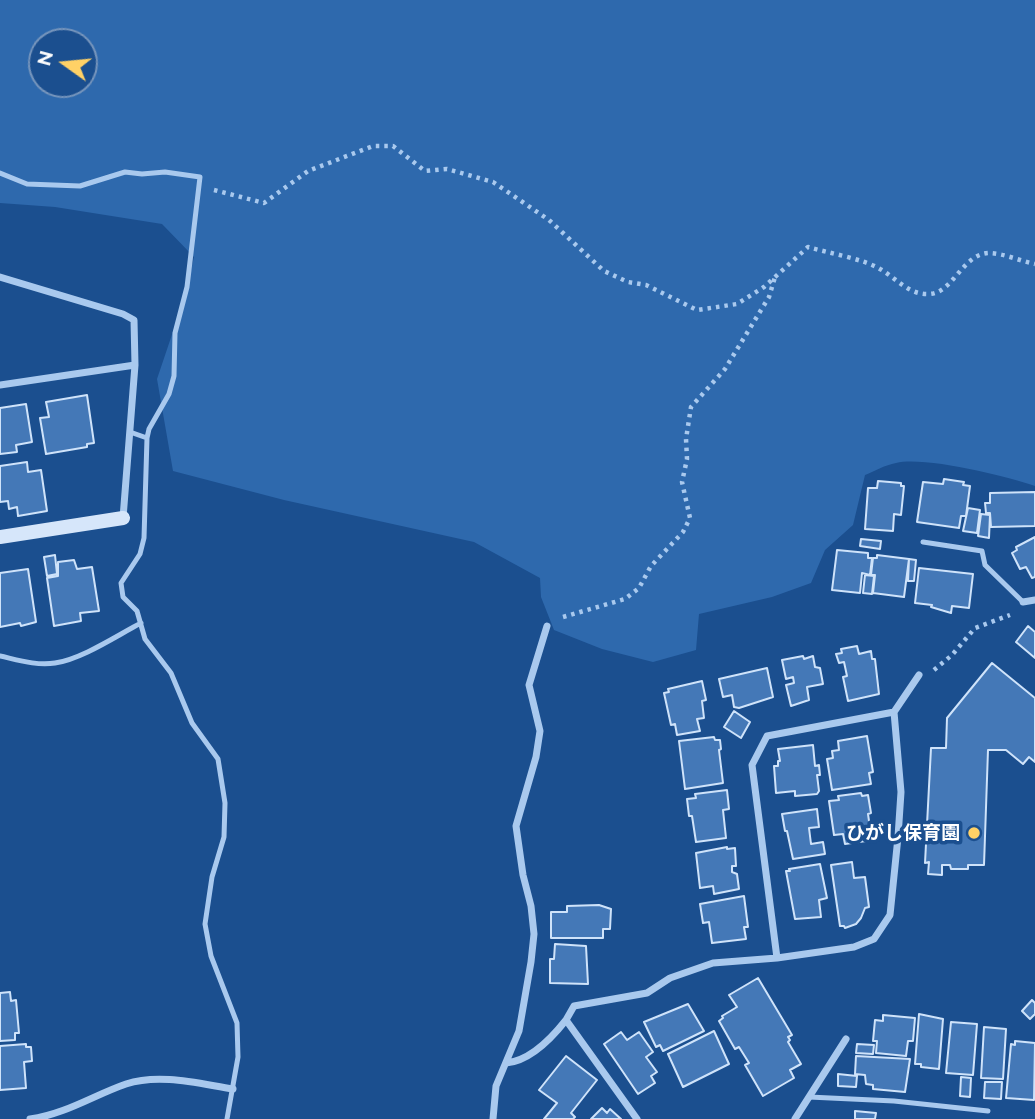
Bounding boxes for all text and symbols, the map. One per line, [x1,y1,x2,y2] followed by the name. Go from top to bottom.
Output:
[28,28,98,98] north arrow
[32,48,57,68] text: N
[846,822,960,844] place label: ひがし保育園
[966,825,982,841] marker: ひがし保育園

